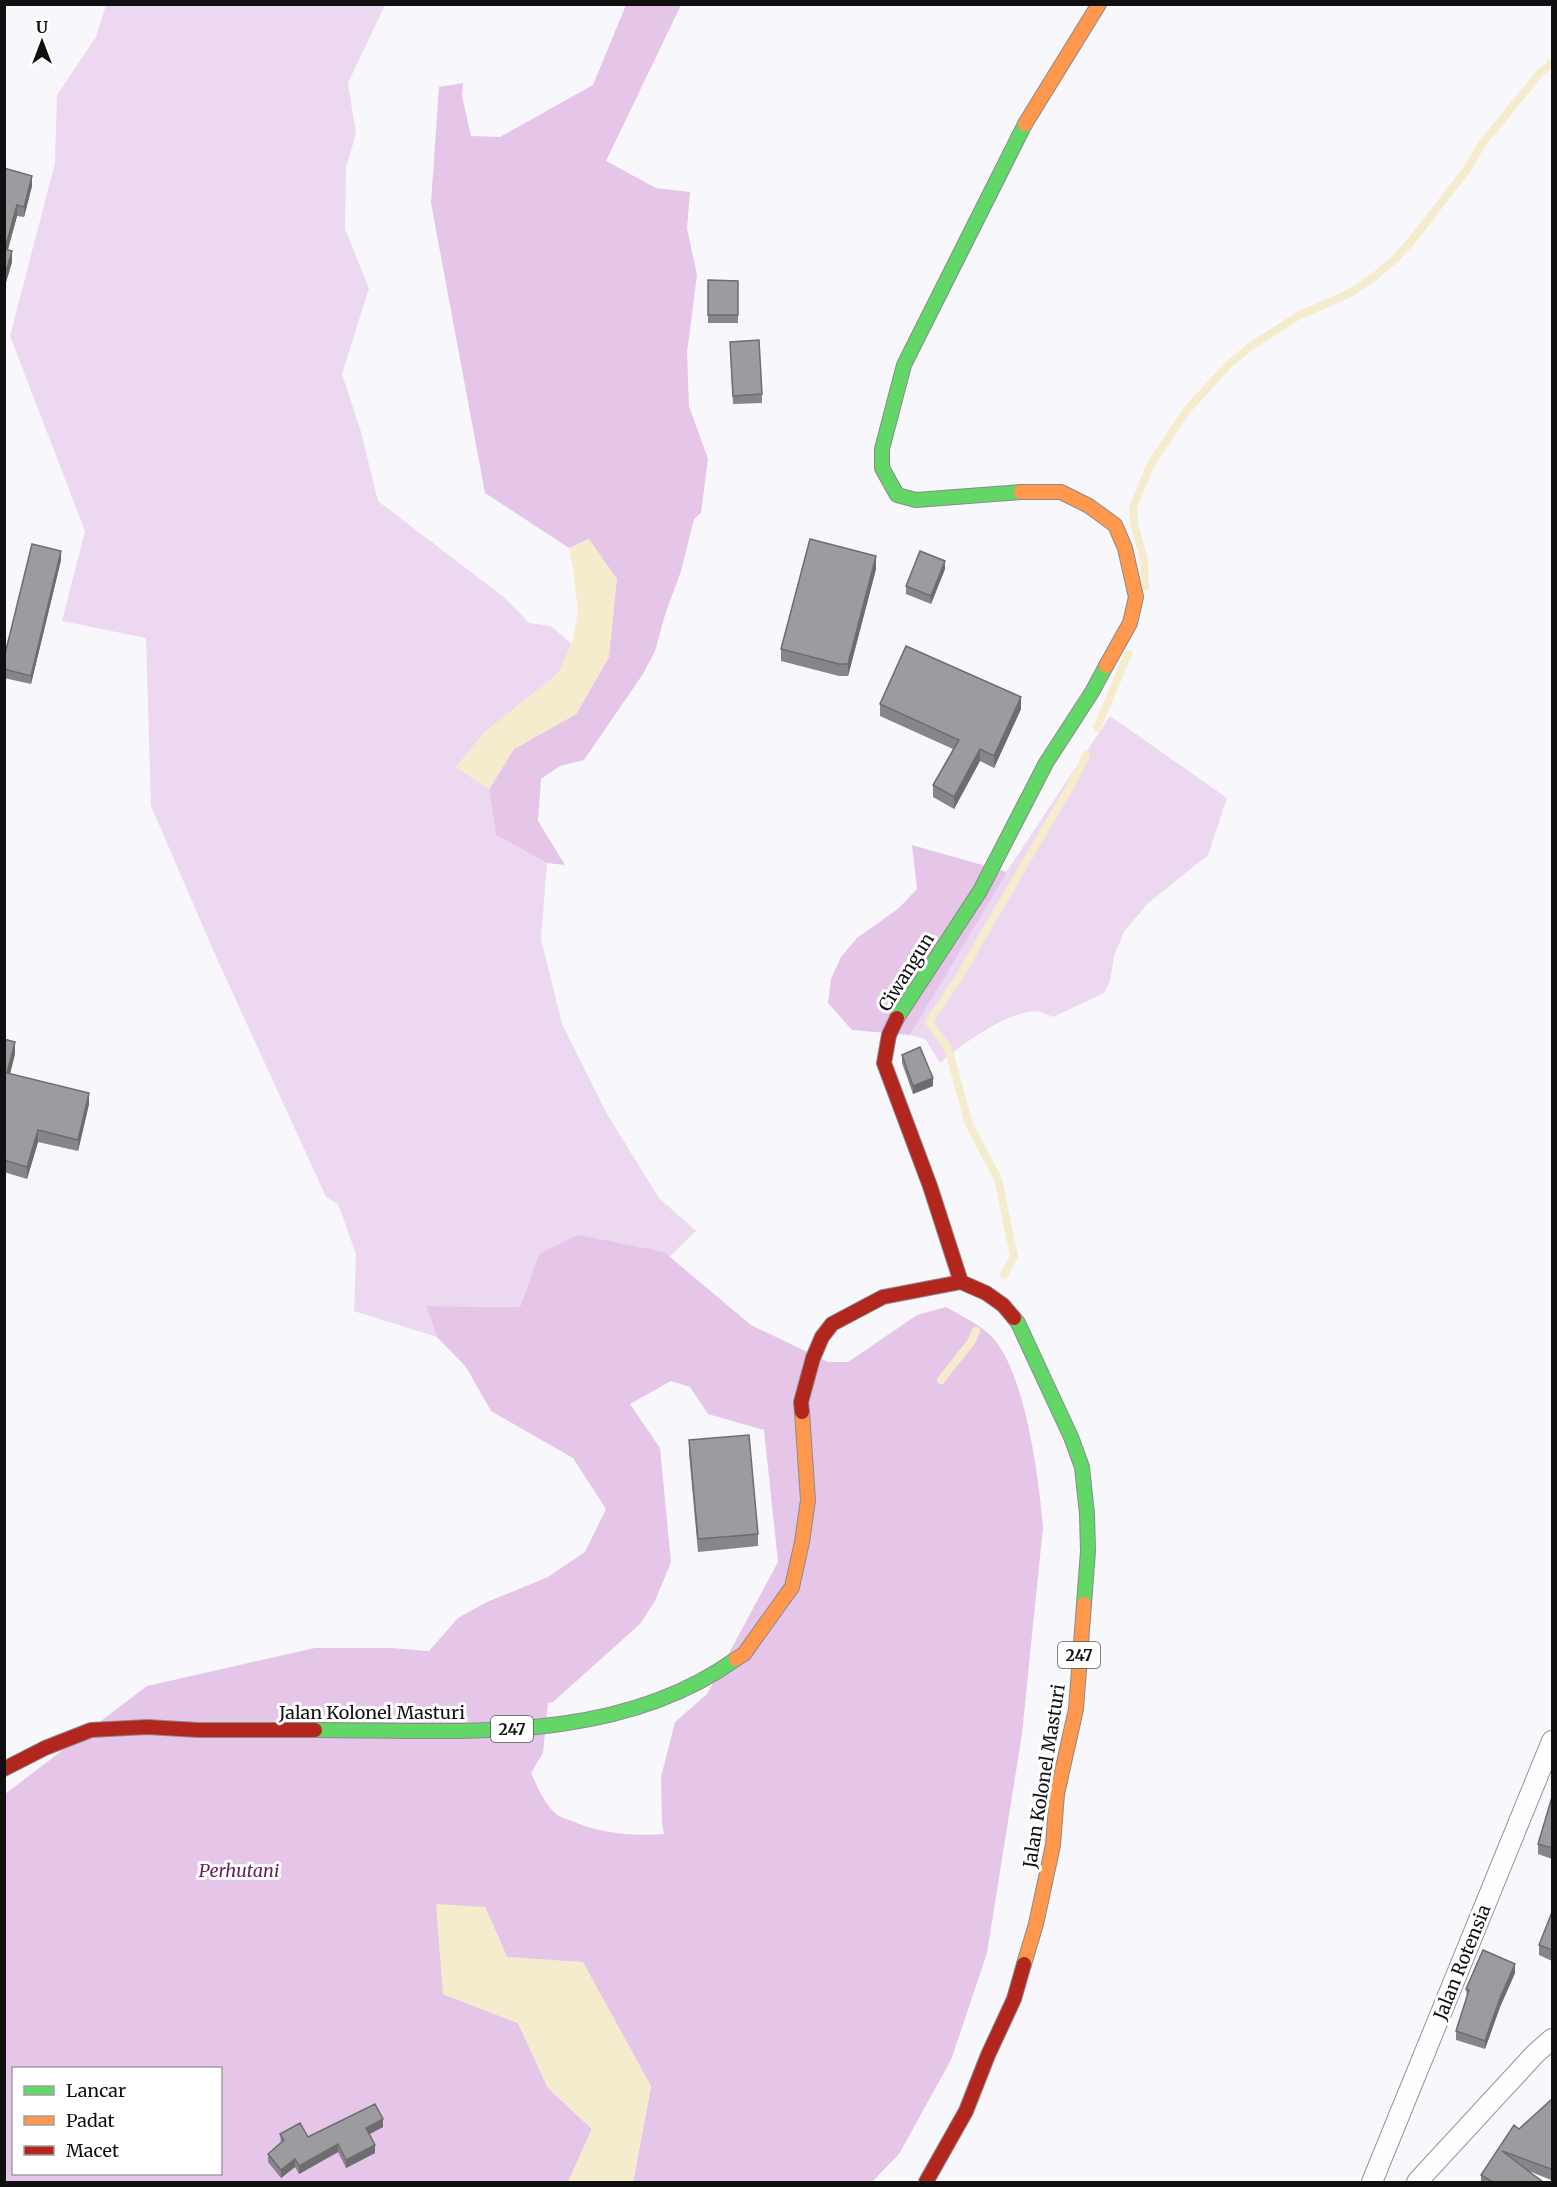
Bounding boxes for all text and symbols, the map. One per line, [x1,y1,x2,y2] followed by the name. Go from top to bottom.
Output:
[12,12,72,72] north arrow
[36,17,48,37] text: U
[873,929,939,1015] street label: Ciwangun
[1058,1642,1100,1668] road number: 247
[1018,1682,1070,1871] street label: Jalan Kolonel Masturi
[278,1701,465,1724] street label: Jalan Kolonel Masturi
[491,1716,533,1742] road number: 247
[199,1859,279,1882] park label: Perhutani
[1428,1901,1496,2024] street label: Jalan Rotensia
[12,2067,222,2175] legend
[66,2079,126,2102] text: Lancar
[66,2109,115,2132] text: Padat
[66,2139,119,2162] text: Macet

